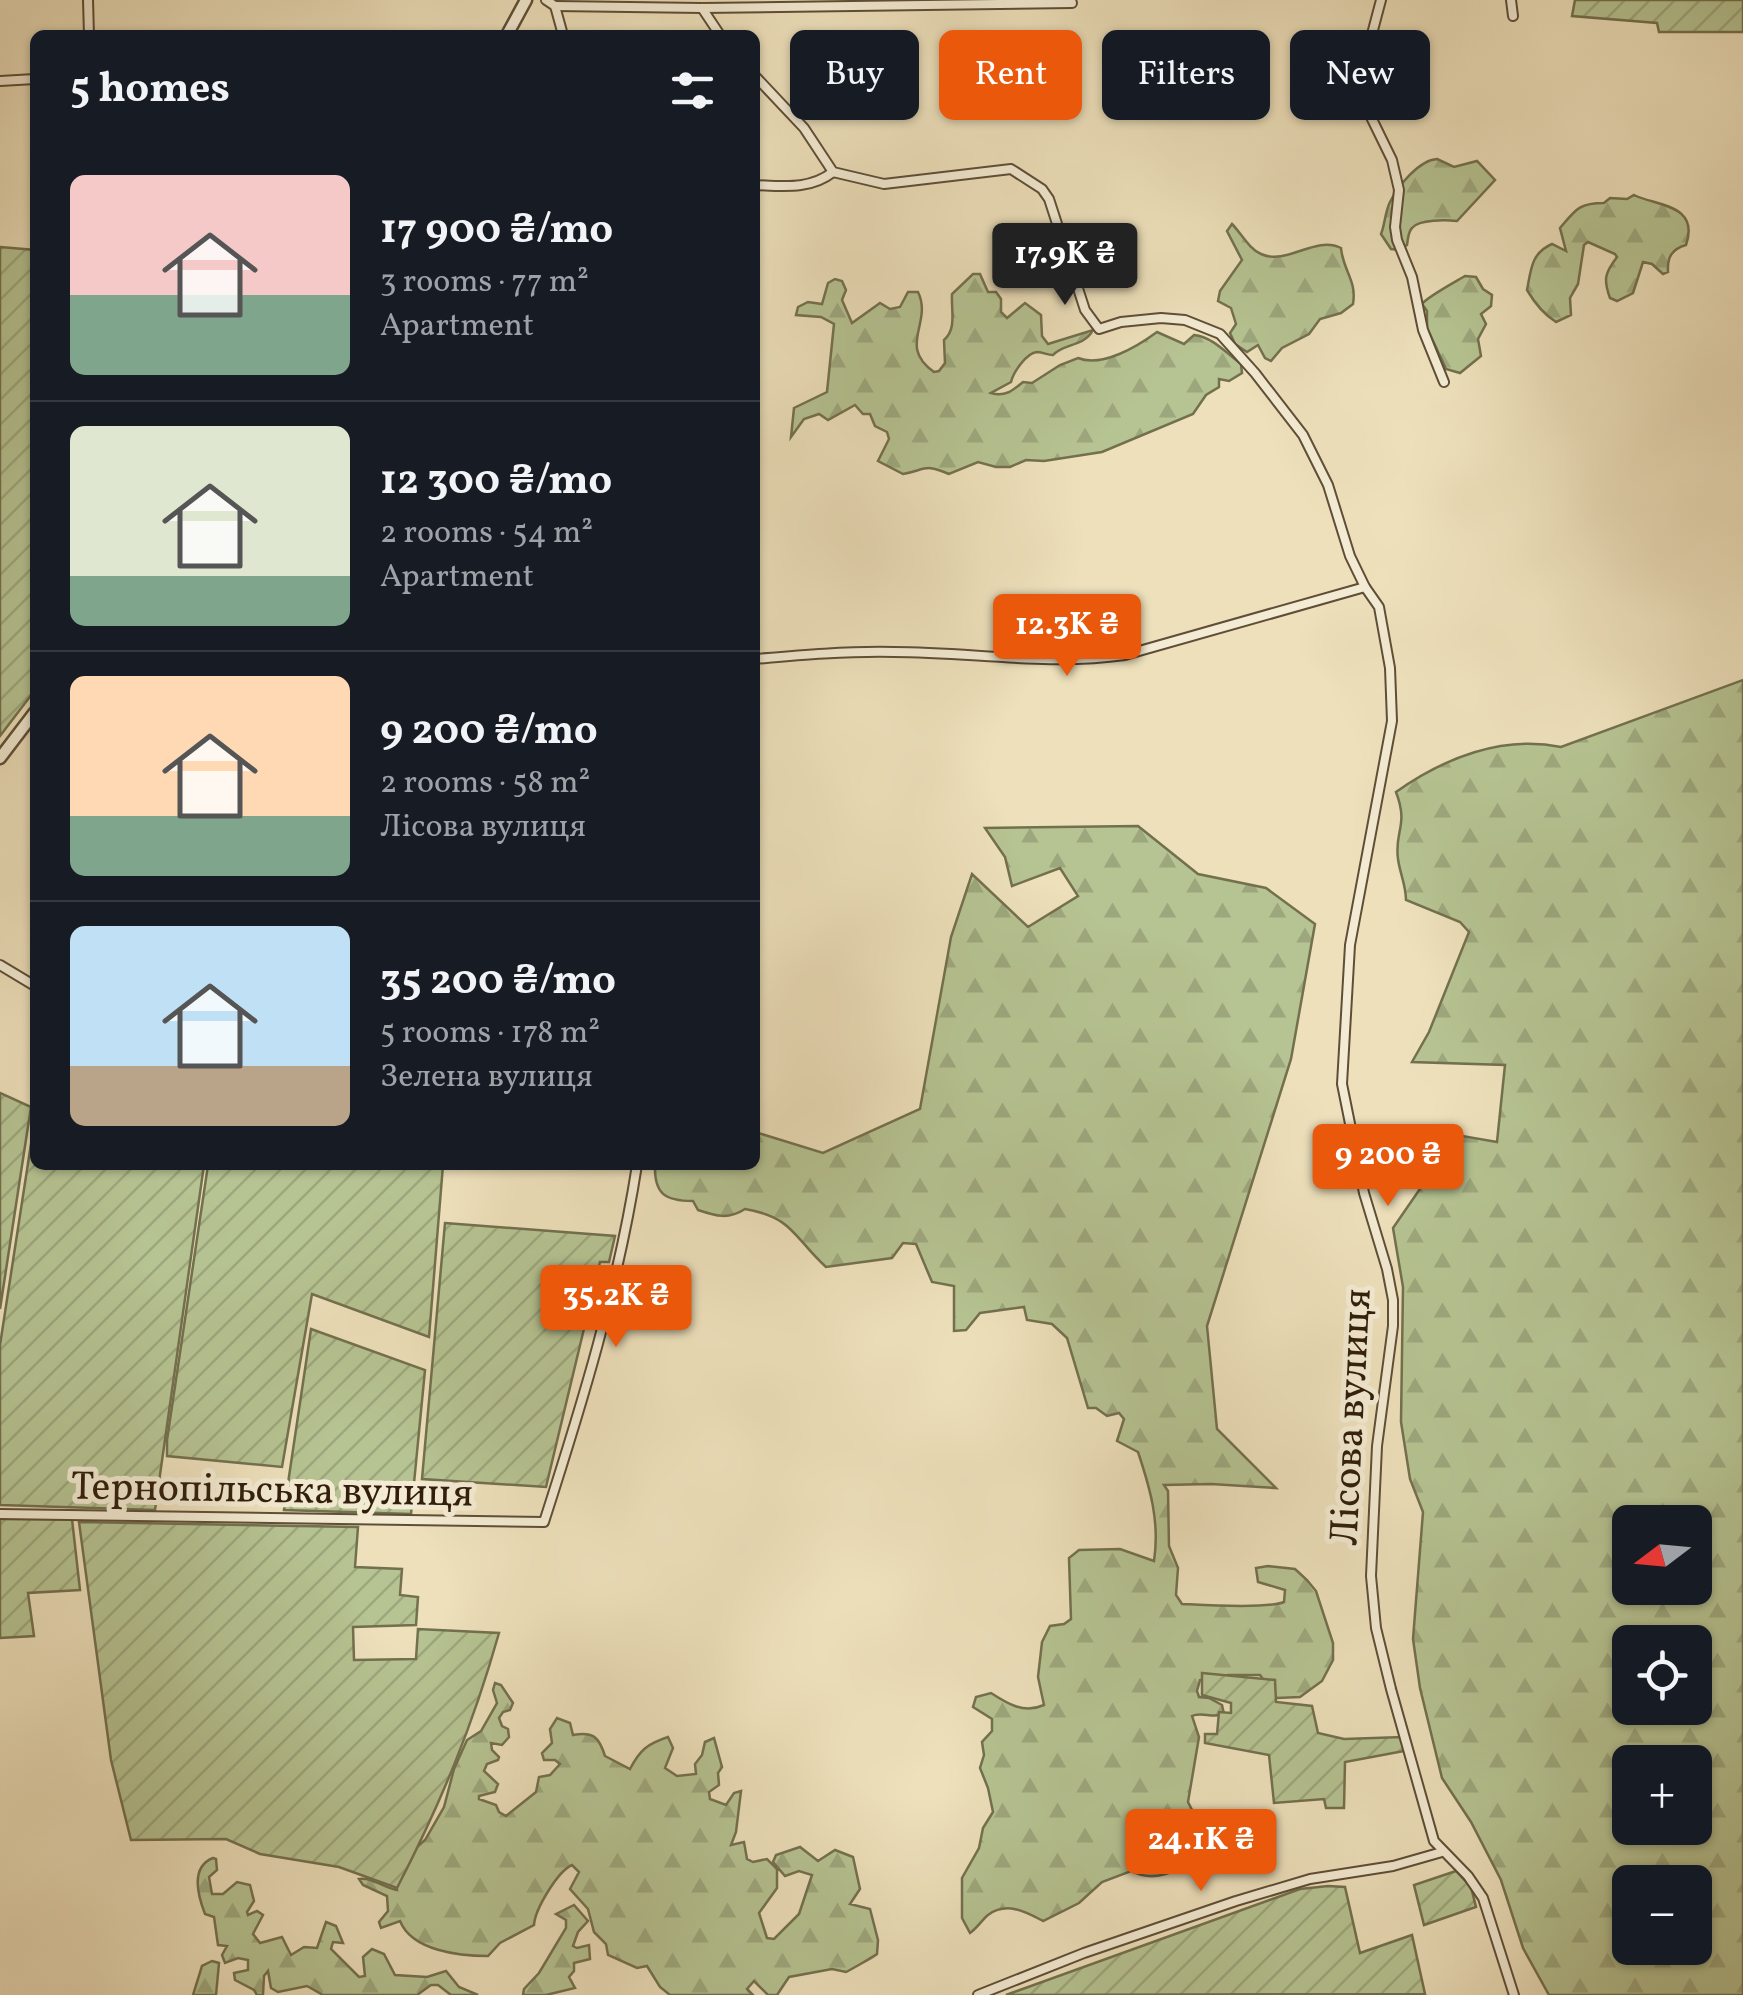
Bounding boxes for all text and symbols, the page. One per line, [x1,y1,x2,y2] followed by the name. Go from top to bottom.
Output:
[790,30,919,120] chip: Buy
[939,30,1082,120] chip: Rent
[1102,30,1270,120] chip: Filters
[1290,30,1430,120] chip: New
[70,61,230,120] text: 5 homes
[665,63,720,118] icon: filters
[380,202,613,261] text: 17 900 ₴/mo
[150,215,270,335] icon: home
[973,223,1157,308] pin: 17.9K ₴
[1014,233,1116,277] text: 17.9K ₴
[380,261,589,305] text: 3 rooms · 77 m²
[380,305,534,349] text: Apartment
[380,453,612,512] text: 12 300 ₴/mo
[150,466,270,586] icon: home
[380,512,593,556] text: 2 rooms · 54 m²
[380,556,534,600] text: Apartment
[975,594,1159,679] pin: 12.3K ₴
[1015,604,1119,648] text: 12.3K ₴
[380,703,598,762] text: 9 200 ₴/mo
[150,716,270,836] icon: home
[380,762,590,806] text: 2 rooms · 58 m²
[380,806,586,850] text: Лісова вулиця
[380,953,616,1012] text: 35 200 ₴/mo
[150,966,270,1086] icon: home
[380,1012,600,1056] text: 5 rooms · 178 m²
[380,1056,593,1100] text: Зелена вулиця
[1296,1124,1480,1209] pin: 9 200 ₴
[1335,1134,1441,1178] text: 9 200 ₴
[524,1265,708,1350] pin: 35.2K ₴
[562,1275,670,1319] text: 35.2K ₴
[1318,1287,1388,1547] street label: Лісова вулиця
[70,1460,473,1524] street label: Тернопільська вулиця
[1612,1505,1712,1605] north arrow
[1612,1505,1712,1965] map controls
[1612,1625,1712,1725] button: locate
[1612,1745,1712,1845] button: +
[1109,1809,1293,1894] pin: 24.1K ₴
[1147,1819,1255,1863] text: 24.1K ₴
[1612,1865,1712,1965] button: −

